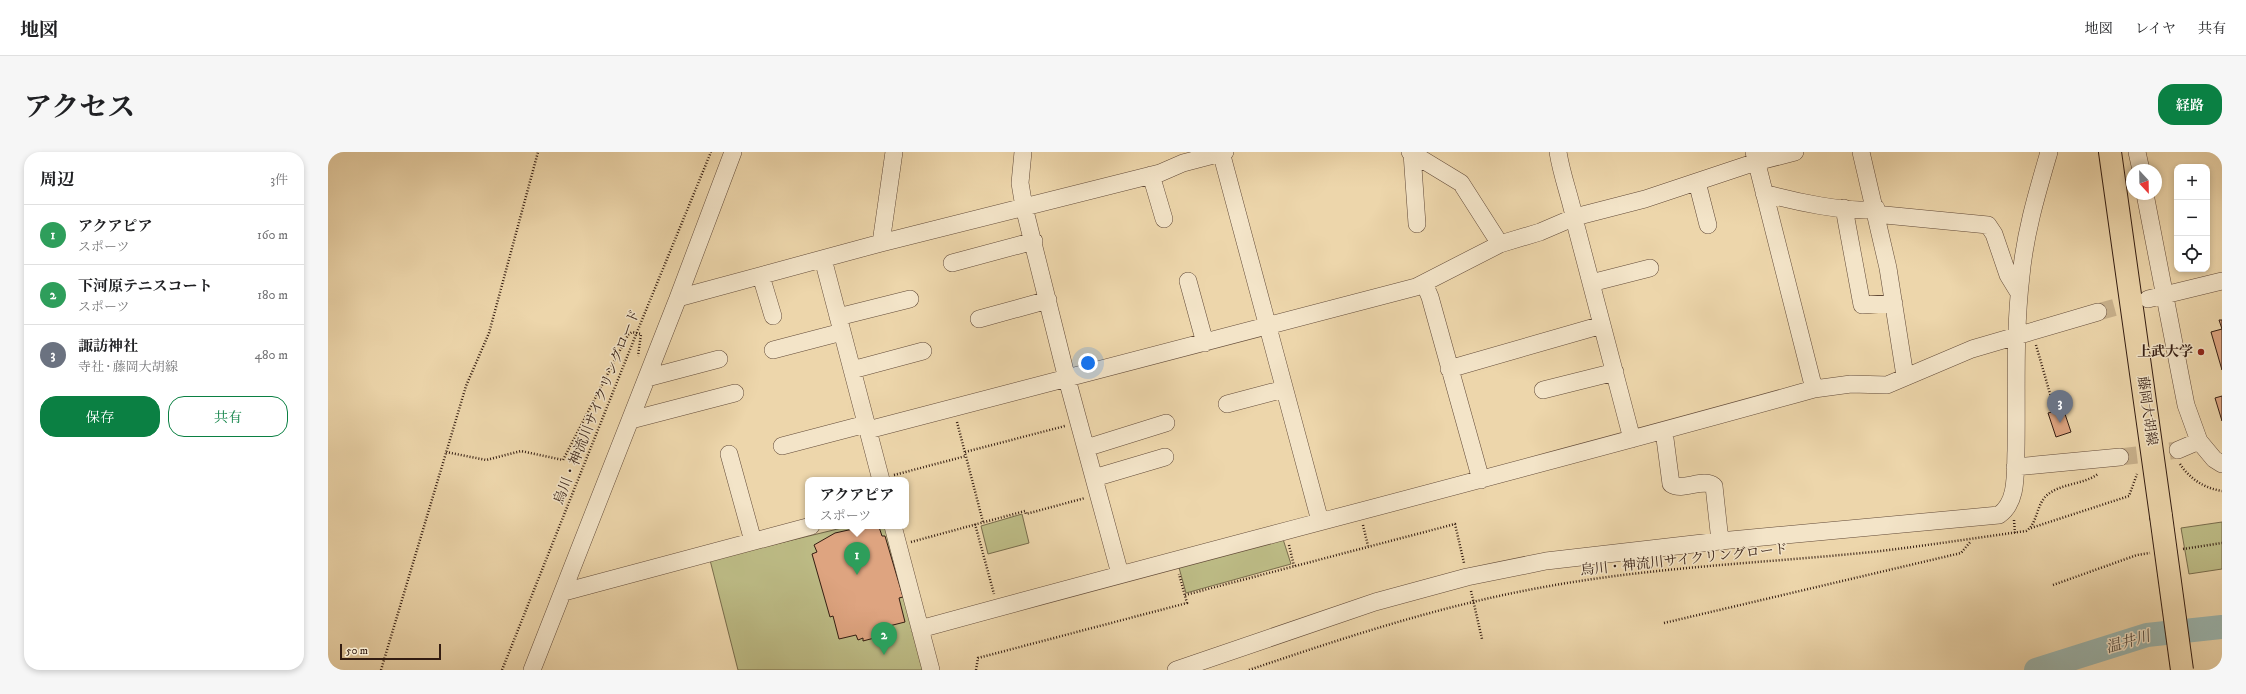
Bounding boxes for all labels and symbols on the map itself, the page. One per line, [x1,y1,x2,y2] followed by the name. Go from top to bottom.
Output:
[2126,164,2162,200] north arrow
[550,307,644,507] street label: 烏川・神流川サイクリングロード
[2137,343,2193,361] place label: 上武大学
[2196,347,2206,357] marker: 上武大学
[1078,353,1098,373] your location
[2133,375,2161,447] street label: 藤岡大胡線
[2047,390,2073,423] pin: 3
[1579,540,1789,580] street label: 烏川・神流川サイクリングロード
[844,542,870,575] pin: 1
[871,622,897,655] pin: 2
[2104,626,2154,657] water label: 温井川
[340,642,441,661] scale bar

